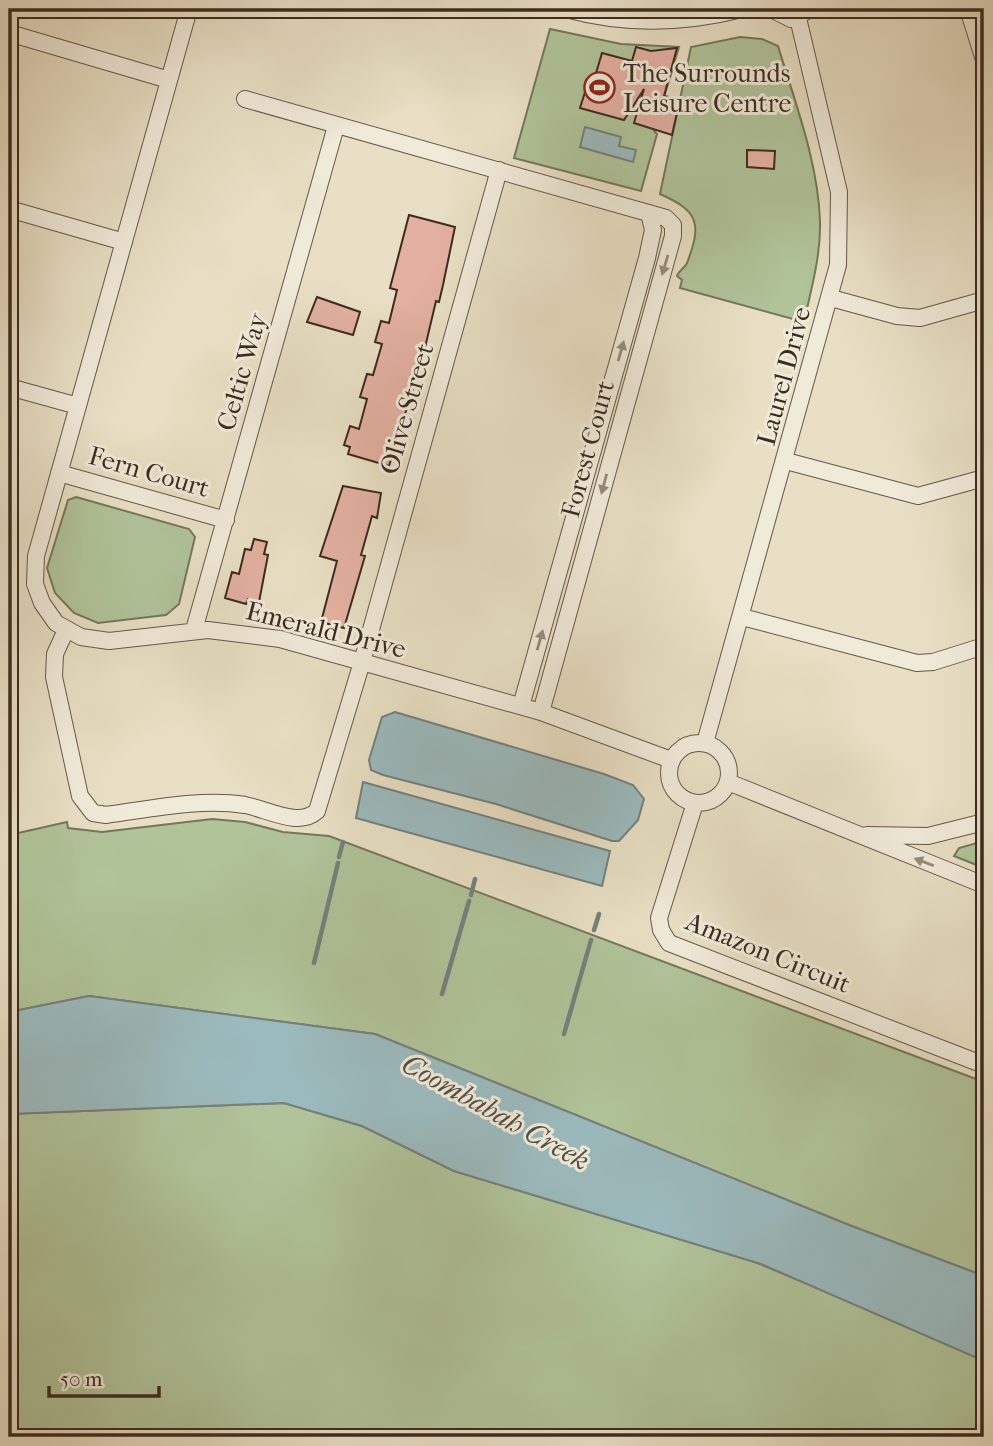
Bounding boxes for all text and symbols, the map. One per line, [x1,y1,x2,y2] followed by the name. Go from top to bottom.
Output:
[623,58,791,119] place label: The Surrounds Leisure Centre
[583,71,617,105] sports icon: The Surrounds Leisure Centre
[659,254,670,275] one-way arrow
[751,303,817,449] street label: Laurel Drive
[211,309,274,434] street label: Celtic Way
[374,339,441,478] street label: Olive Street
[617,340,627,361] one-way arrow
[555,376,621,521] street label: Forest Court
[85,440,214,504] street label: Fern Court
[598,473,609,495] one-way arrow
[243,595,409,665] street label: Emerald Drive
[535,629,546,651] one-way arrow
[913,856,934,867] one-way arrow
[680,906,855,1000] street label: Amazon Circuit
[396,1047,596,1177] water label: Coombabah Creek
[49,1355,159,1399] scale bar
[60,1367,103,1391] text: 50 m

